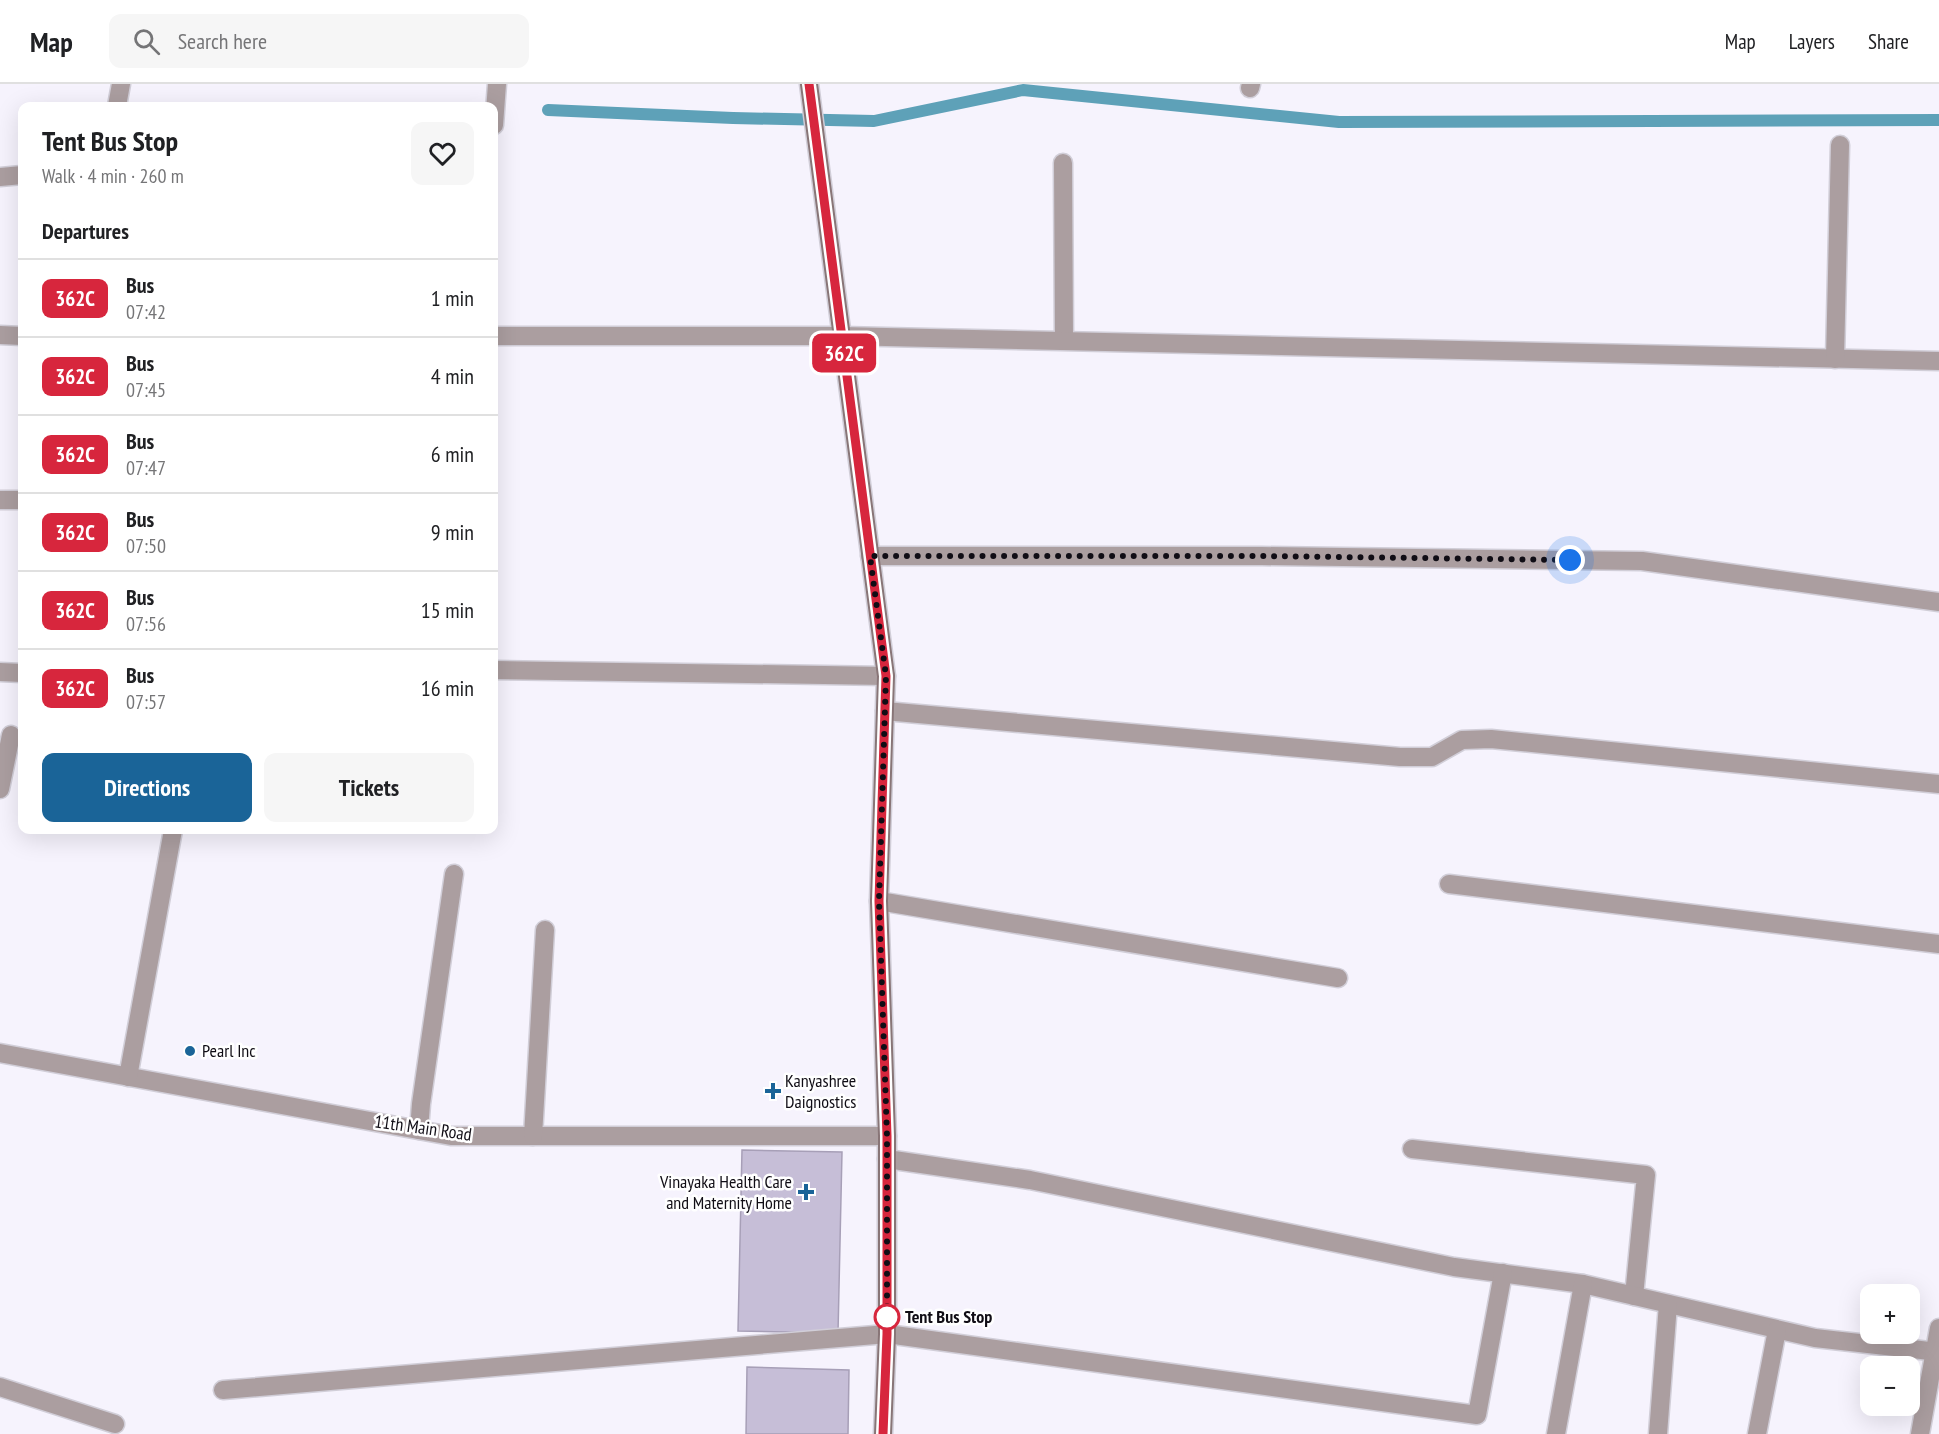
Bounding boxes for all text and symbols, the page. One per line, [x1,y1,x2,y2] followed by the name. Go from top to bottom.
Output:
[109,14,529,68] search box
[30,23,73,60] text: Map
[130,25,163,58] icon: search
[178,27,267,55] text: Search here
[1725,28,1756,55] text: Map
[1789,28,1835,55] text: Layers
[1868,28,1909,55] text: Share
[42,122,178,159] text: Tent Bus Stop
[411,122,474,185] button: heart
[42,163,184,189] text: Walk · 4 min · 260 m
[42,217,129,245] text: Departures
[126,271,154,299] text: Bus
[431,284,474,312] text: 1 min
[55,285,95,312] text: 362C
[126,299,166,325] text: 07:42
[802,334,886,372] line badge: 362C
[824,340,864,367] text: 362C
[126,349,154,377] text: Bus
[431,362,474,390] text: 4 min
[55,363,95,390] text: 362C
[126,377,166,403] text: 07:45
[126,427,154,455] text: Bus
[431,440,474,468] text: 6 min
[55,441,95,468] text: 362C
[126,455,166,481] text: 07:47
[126,505,154,533] text: Bus
[431,518,474,546] text: 9 min
[55,519,95,546] text: 362C
[126,533,166,559] text: 07:50
[1555,545,1585,575] your location
[126,583,154,611] text: Bus
[421,596,474,624] text: 15 min
[55,597,95,624] text: 362C
[126,611,166,637] text: 07:56
[126,661,154,689] text: Bus
[421,674,474,702] text: 16 min
[55,675,95,702] text: 362C
[126,689,166,715] text: 07:57
[42,753,252,822] button: Directions
[264,753,474,822] button: Tickets
[202,1039,256,1062] place label: Pearl Inc
[183,1044,197,1058] marker: Pearl Inc
[785,1069,856,1113] place label: Kanyashree Daignostics
[766,1084,780,1098] marker: Kanyashree Daignostics
[373,1109,473,1146] street label: 11th Main Road
[659,1170,792,1214] place label: Vinayaka Health Care and Maternity Home
[797,1183,815,1201] marker: Vinayaka Health Care and Maternity Home
[1860,1284,1920,1416] map controls
[1860,1284,1920,1344] button: +
[874,1304,900,1330] marker: Tent Bus Stop
[905,1305,992,1328] place label: Tent Bus Stop
[1860,1356,1920,1416] button: −

